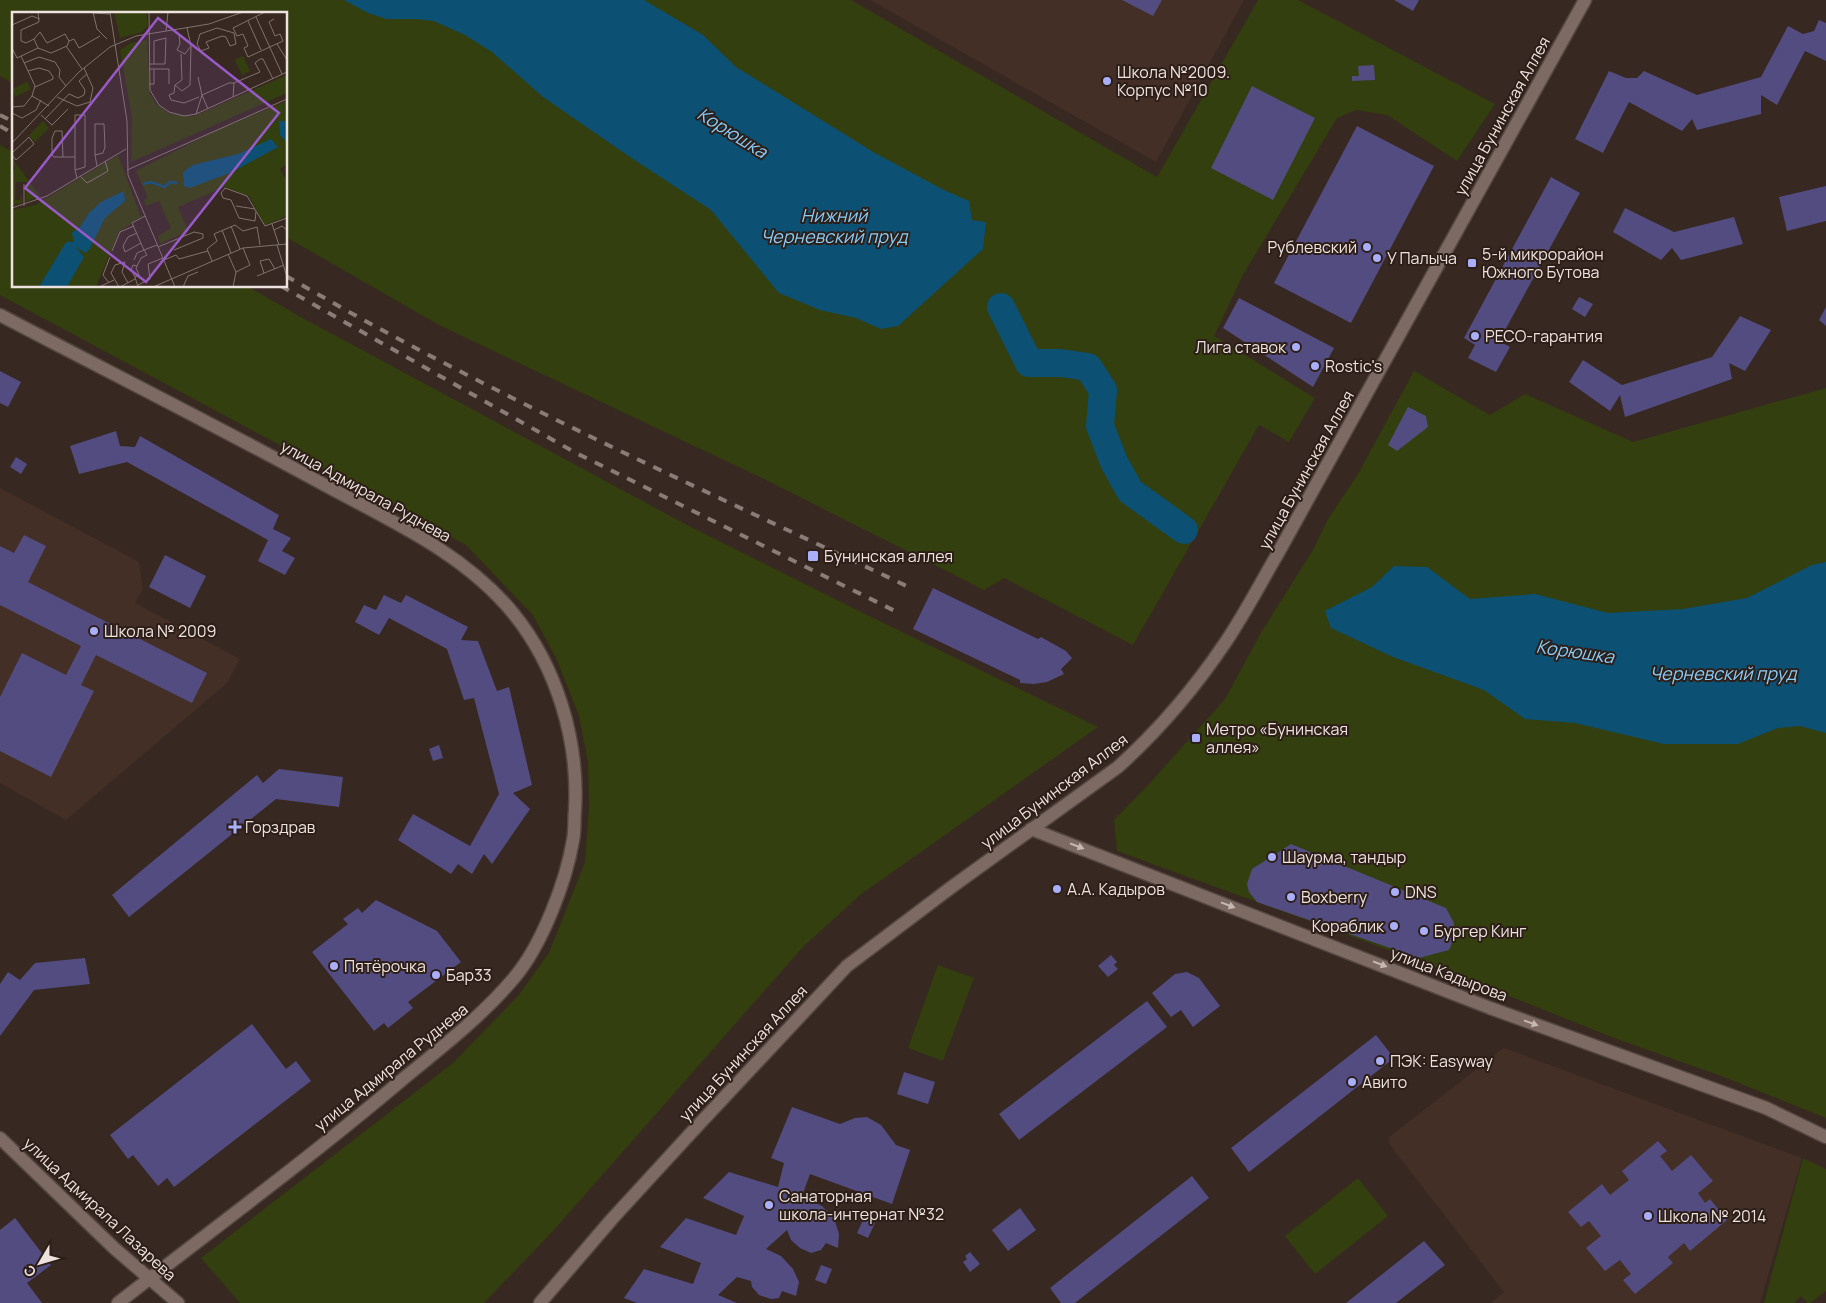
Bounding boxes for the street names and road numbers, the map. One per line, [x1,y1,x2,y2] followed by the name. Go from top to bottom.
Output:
[1449,32,1555,200] street label: улица Бунинская Аллея
[1253,386,1359,554] street label: улица Бунинская Аллея
[277,435,455,547] street label: улица Адмирала Руднева
[976,728,1132,854] street label: улица Бунинская Аллея
[1387,942,1511,1006] street label: улица Кадырова
[674,980,812,1126] street label: улица Бунинская Аллея
[310,998,472,1136] street label: улица Адмирала Руднева
[19,1132,181,1286] street label: улица Адмирала Лазарева

